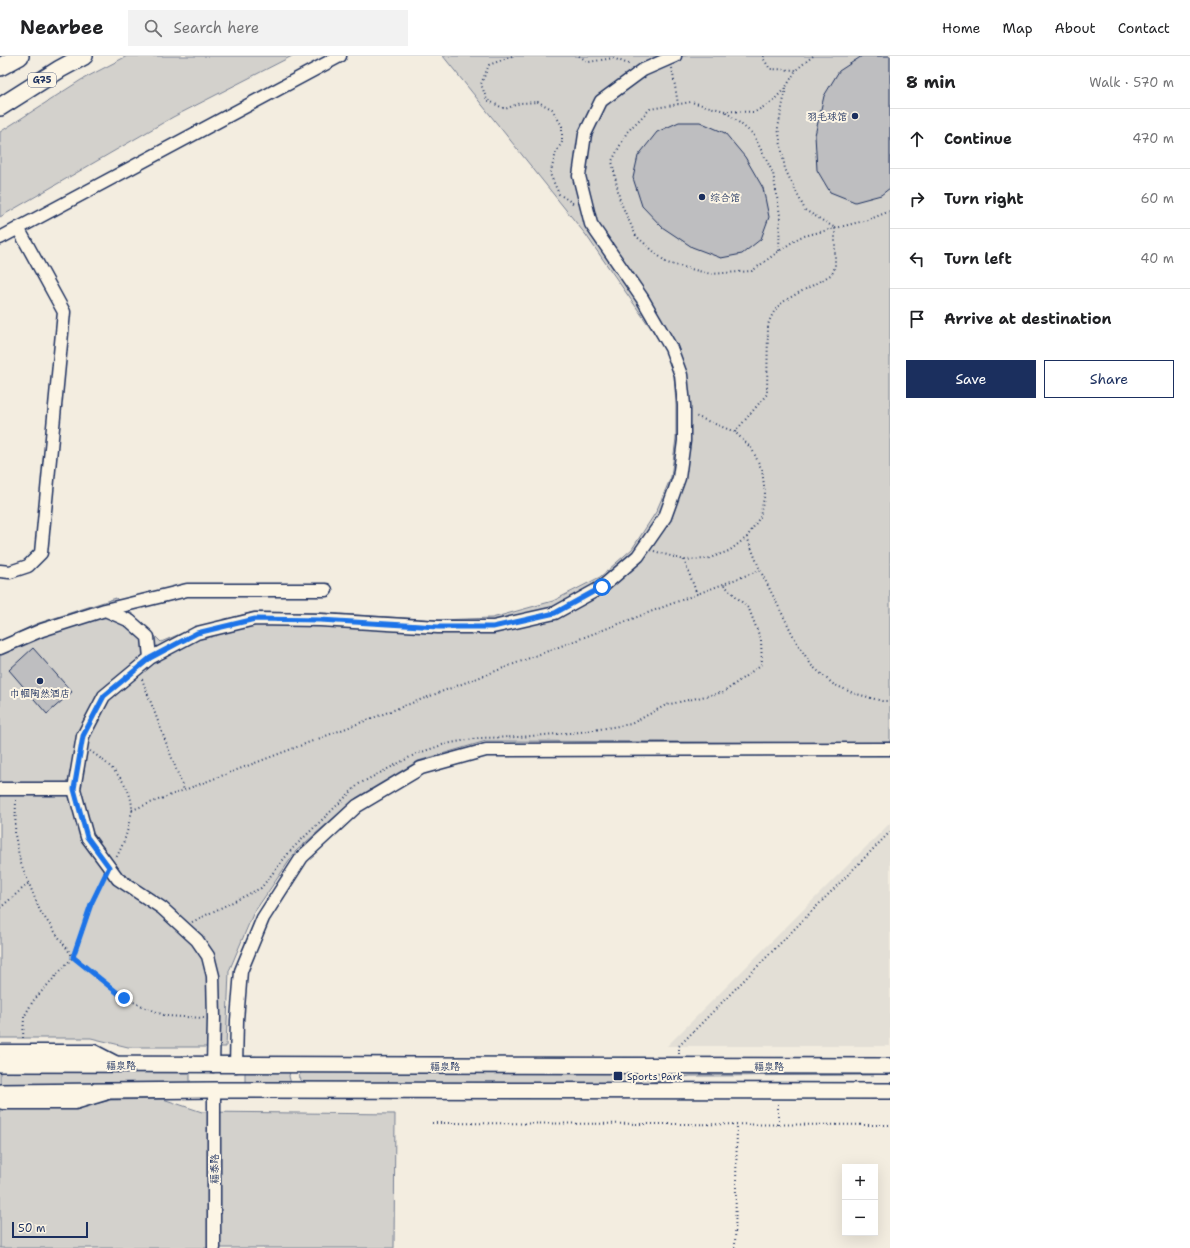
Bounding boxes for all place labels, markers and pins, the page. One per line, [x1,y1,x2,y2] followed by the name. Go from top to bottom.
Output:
[807,110,847,123] place label: 羽毛球馆
[850,111,860,121] marker: 羽毛球馆
[710,191,740,204] place label: 综合馆
[697,192,707,202] marker: 综合馆
[35,676,45,686] marker: 巾帼陶然酒店
[10,687,70,700] place label: 巾帼陶然酒店
[612,1070,624,1082] marker: Sports Park
[627,1070,683,1083] place label: Sports Park

